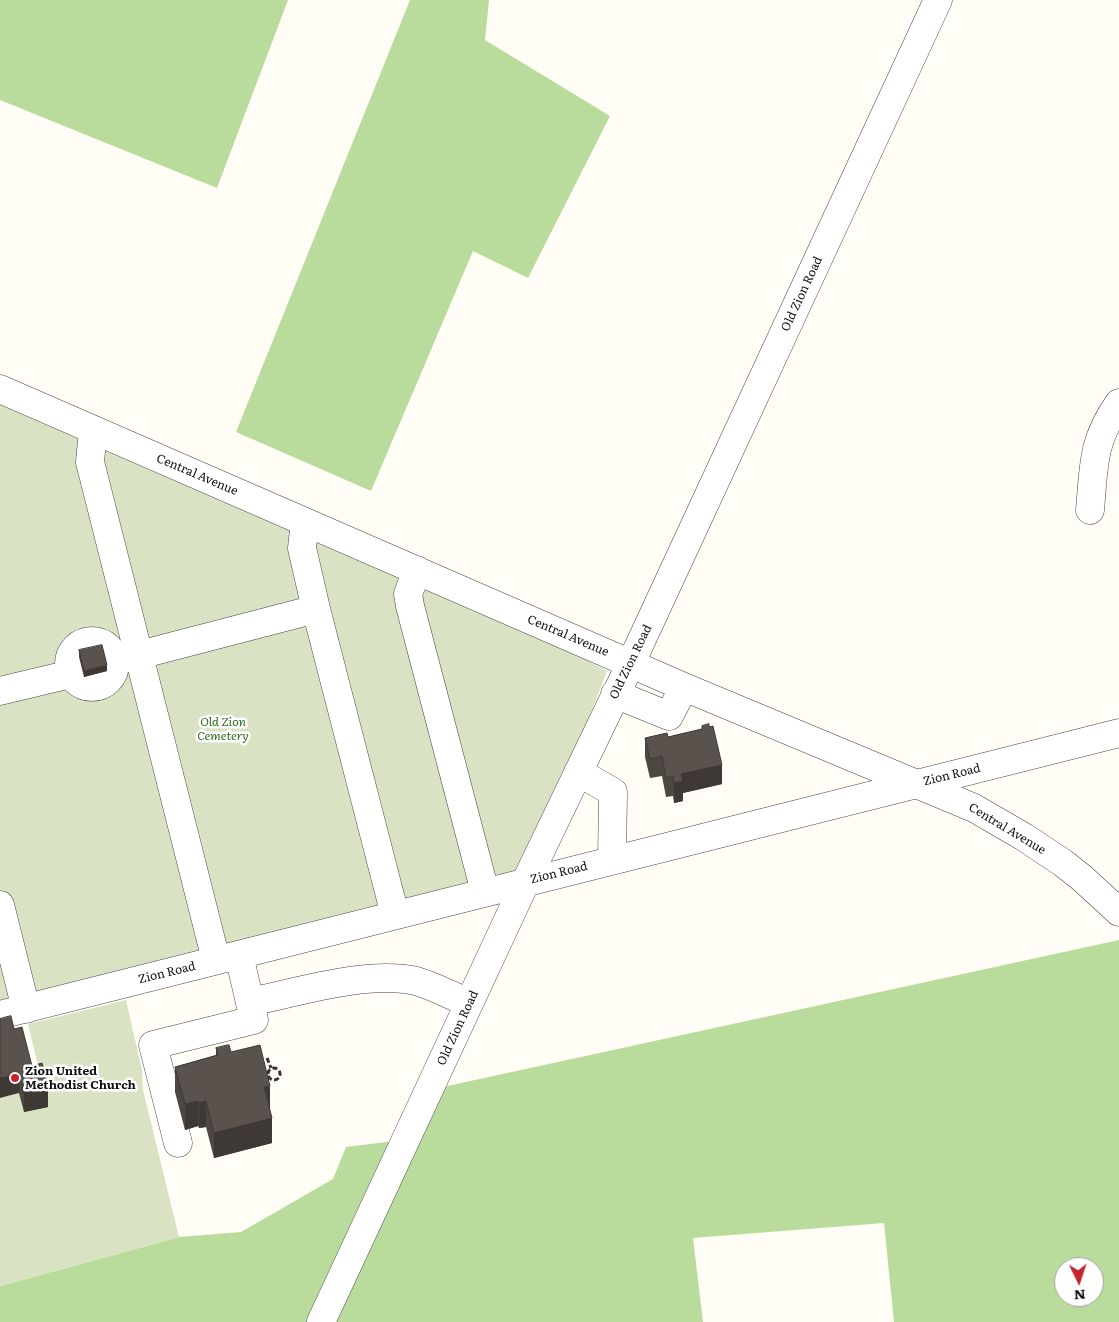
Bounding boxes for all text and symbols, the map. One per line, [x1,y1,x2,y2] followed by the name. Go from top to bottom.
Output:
[778,254,826,334] street label: Old Zion Road
[154,451,240,499] street label: Central Avenue
[525,612,611,660] street label: Central Avenue
[607,622,655,702] street label: Old Zion Road
[197,715,249,743] park label: Old Zion Cemetery
[922,761,982,789] street label: Zion Road
[966,800,1048,858] street label: Central Avenue
[529,859,589,887] street label: Zion Road
[137,959,197,987] street label: Zion Road
[434,988,482,1068] street label: Old Zion Road
[25,1064,136,1092] place label: Zion United Methodist Church
[9,1072,21,1084] marker: Zion United Methodist Church
[1054,1257,1104,1307] north arrow
[1073,1286,1087,1306] text: N

